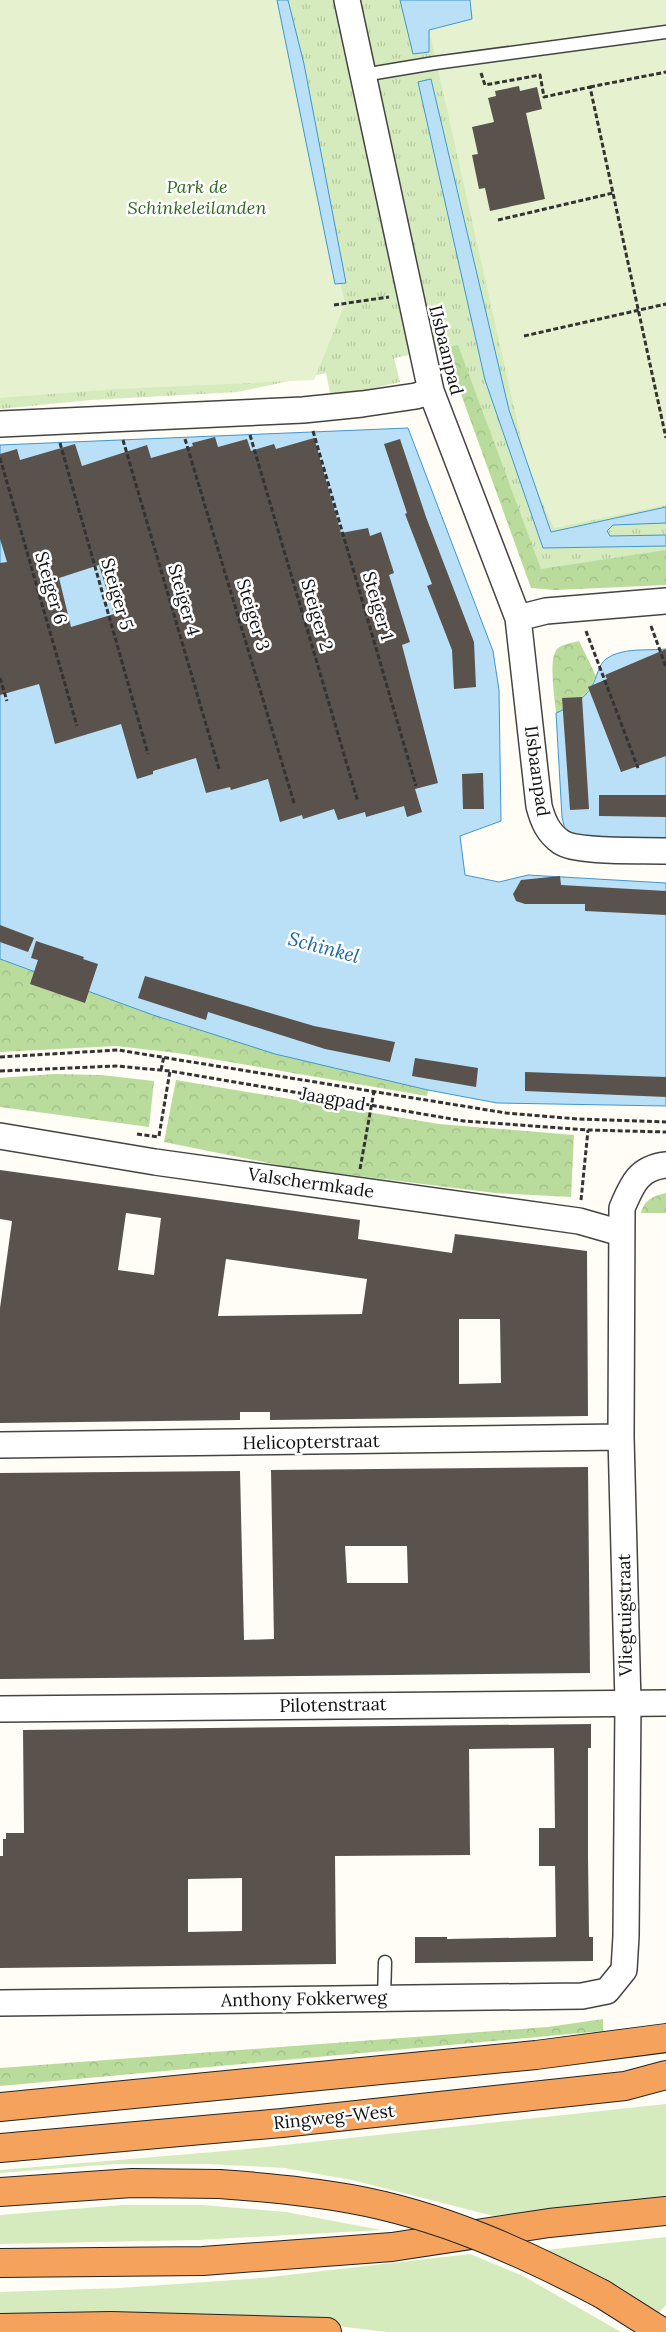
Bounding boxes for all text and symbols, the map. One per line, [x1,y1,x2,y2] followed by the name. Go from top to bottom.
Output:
[128,175,266,219] park label: Park de Schinkeleilanden
[424,303,469,397] street label: IJsbaanpad
[30,549,73,627] street label: Steiger 6
[96,555,139,633] street label: Steiger 5
[163,561,206,639] street label: Steiger 4
[358,569,399,643] street label: Steiger 1
[232,576,275,654] street label: Steiger 3
[296,576,339,653] street label: Steiger 2
[520,724,555,818] street label: IJsbaanpad
[286,926,363,968] water label: Schinkel
[298,1081,368,1116] street label: Jaagpad
[245,1162,376,1203] street label: Valschermkade
[242,1429,380,1454] street label: Helicopterstraat
[612,1553,637,1678] street label: Vliegtuigstraat
[279,1692,387,1717] street label: Pilotenstraat
[220,1986,388,2011] street label: Anthony Fokkerweg
[272,2099,396,2134] street label: Ringweg-West

